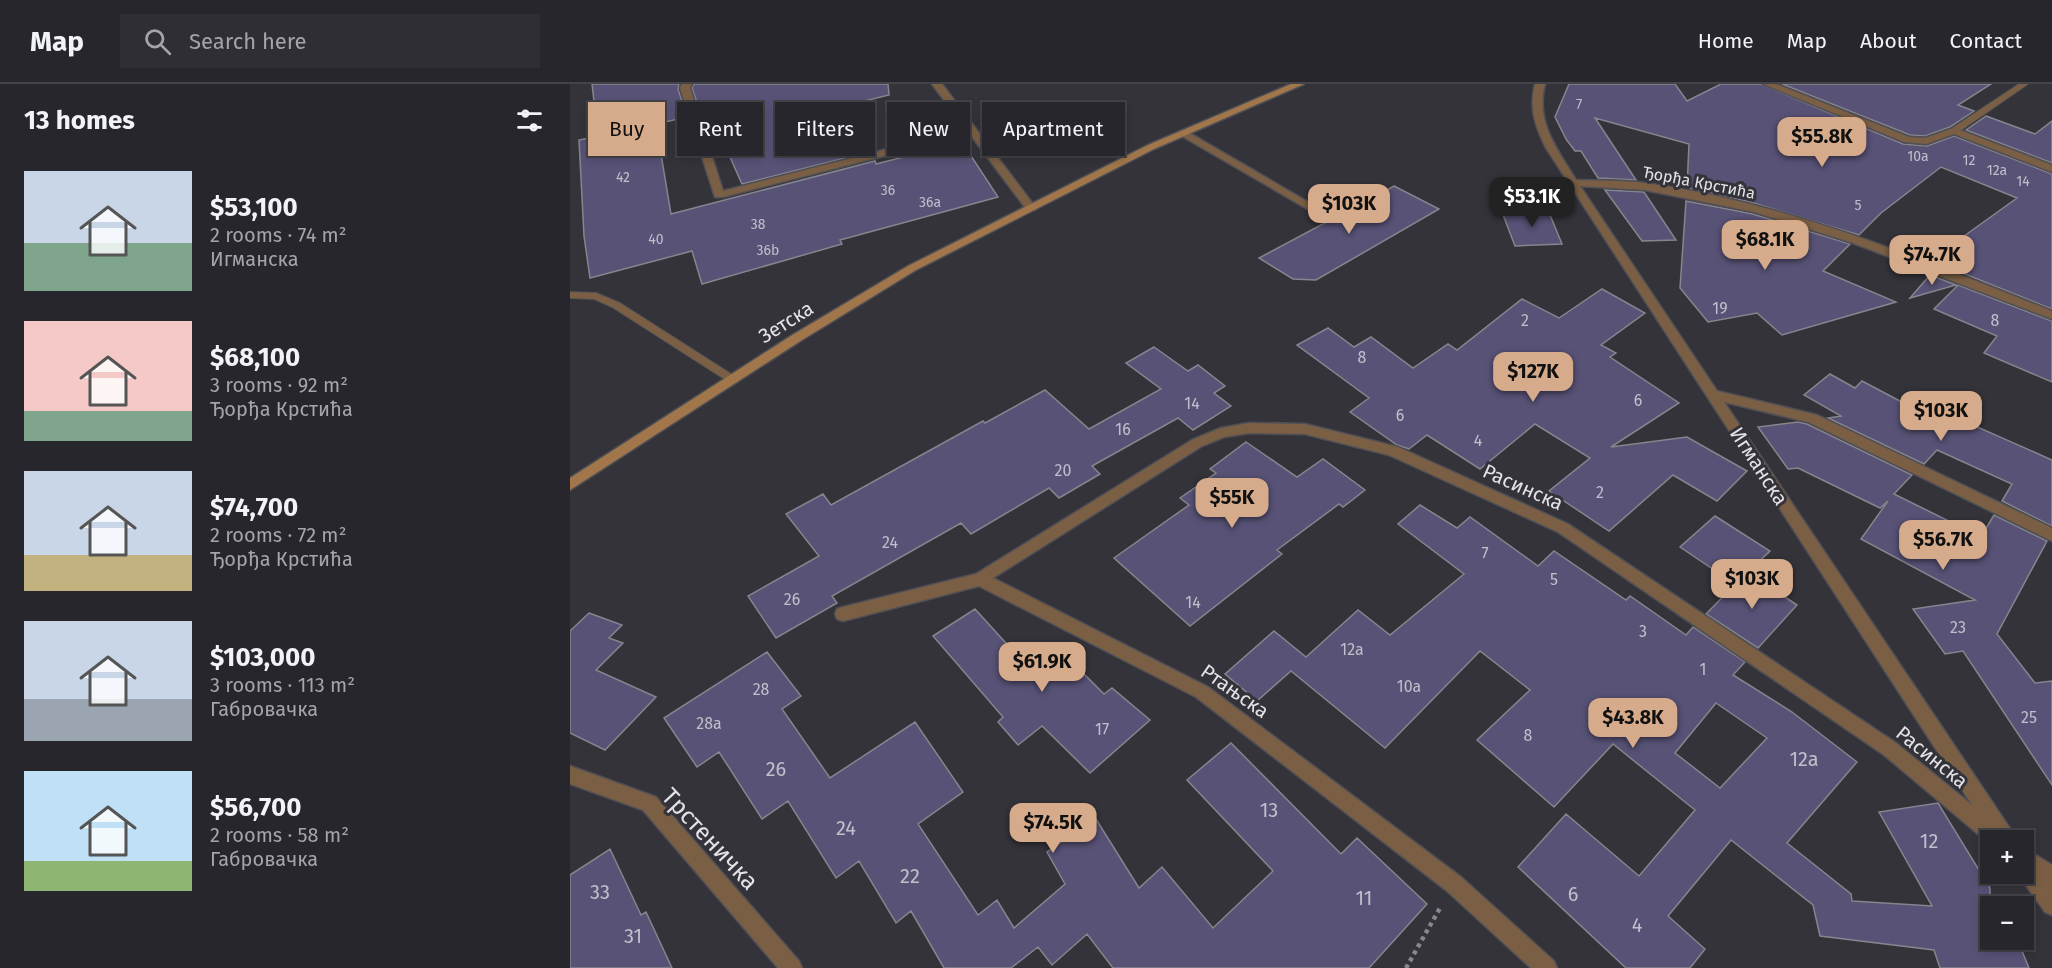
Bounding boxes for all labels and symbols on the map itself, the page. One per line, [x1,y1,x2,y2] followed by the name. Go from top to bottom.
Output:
[1576,96,1582,113] house number: 7
[1773,117,1871,168] pin: $55.8K
[1907,148,1929,165] house number: 10a
[1963,152,1976,169] house number: 12
[1641,162,1757,203] street label: Ђорђа Крстића
[1987,162,2007,179] house number: 12a
[616,169,630,186] house number: 42
[2016,173,2030,190] house number: 14
[1483,177,1581,228] pin: $53.1K
[881,182,895,199] house number: 36
[1307,184,1391,235] pin: $103K
[919,194,941,211] house number: 36a
[1854,197,1862,214] house number: 5
[751,216,766,233] house number: 38
[1716,220,1814,271] pin: $68.1K
[648,231,664,248] house number: 40
[1883,235,1981,286] pin: $74.7K
[757,242,779,259] house number: 36b
[754,296,818,348] street label: Зетска
[1712,299,1728,318] house number: 19
[1521,311,1529,330] house number: 2
[1991,311,2000,330] house number: 8
[1358,348,1367,367] house number: 8
[1491,352,1575,403] pin: $127K
[1634,391,1642,410] house number: 6
[1899,391,1983,442] pin: $103K
[1184,394,1200,413] house number: 14
[1396,406,1404,425] house number: 6
[1115,420,1131,439] house number: 16
[1725,422,1793,510] street label: Игманска
[1474,431,1483,450] house number: 4
[1479,459,1567,515] street label: Расинска
[1055,461,1071,480] house number: 20
[1196,478,1268,529] pin: $55K
[1596,483,1604,502] house number: 2
[1894,520,1992,571] pin: $56.7K
[882,533,898,552] house number: 24
[1481,544,1489,563] house number: 7
[1710,559,1794,610] pin: $103K
[1550,570,1558,589] house number: 5
[784,590,800,609] house number: 26
[1185,593,1201,612] house number: 14
[1950,618,1966,637] house number: 23
[1639,622,1647,641] house number: 3
[1340,640,1364,659] house number: 12a
[993,642,1091,693] pin: $61.9K
[1196,659,1274,723] street label: Ртањска
[1700,660,1706,679] house number: 1
[1397,677,1421,696] house number: 10a
[753,680,770,699] house number: 28
[1584,698,1682,749] pin: $43.8K
[2021,708,2037,727] house number: 25
[696,714,722,733] house number: 28a
[1095,720,1109,739] house number: 17
[1891,721,1973,793] street label: Расинска
[1524,726,1533,745] house number: 8
[1789,747,1819,771] house number: 12a
[766,757,786,781] house number: 26
[656,782,764,896] street label: Трстеничка
[1260,798,1278,822] house number: 13
[1004,803,1102,854] pin: $74.5K
[836,816,856,840] house number: 24
[1920,829,1938,853] house number: 12
[900,864,920,888] house number: 22
[590,880,610,904] house number: 33
[1568,882,1578,906] house number: 6
[1355,886,1373,910] house number: 11
[1632,913,1643,937] house number: 4
[624,924,642,948] house number: 31

